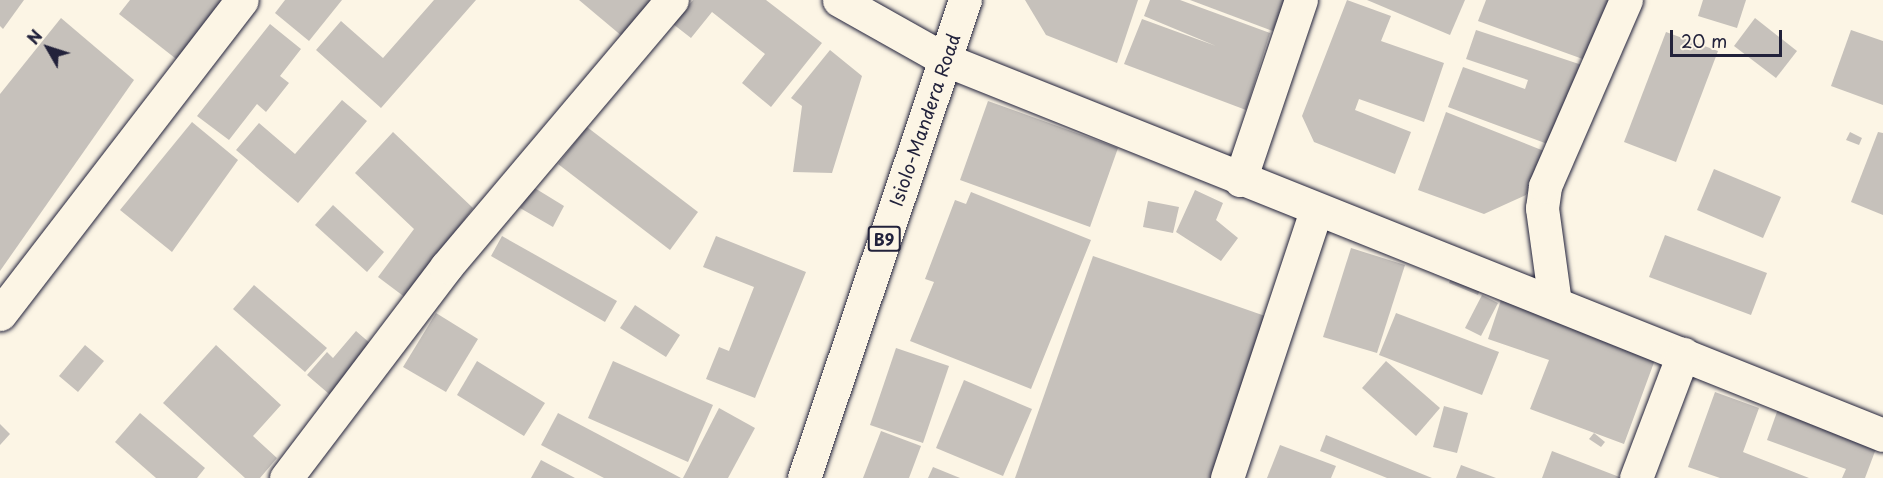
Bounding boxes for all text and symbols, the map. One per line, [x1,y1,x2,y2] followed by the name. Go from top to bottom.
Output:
[18,18,78,78] north arrow
[1673,18,1786,56] scale bar
[21,24,47,49] text: N
[1681,27,1727,54] text: 20 m
[886,31,964,209] street label: Isiolo-Mandera Road
[868,226,900,252] road number: B9

